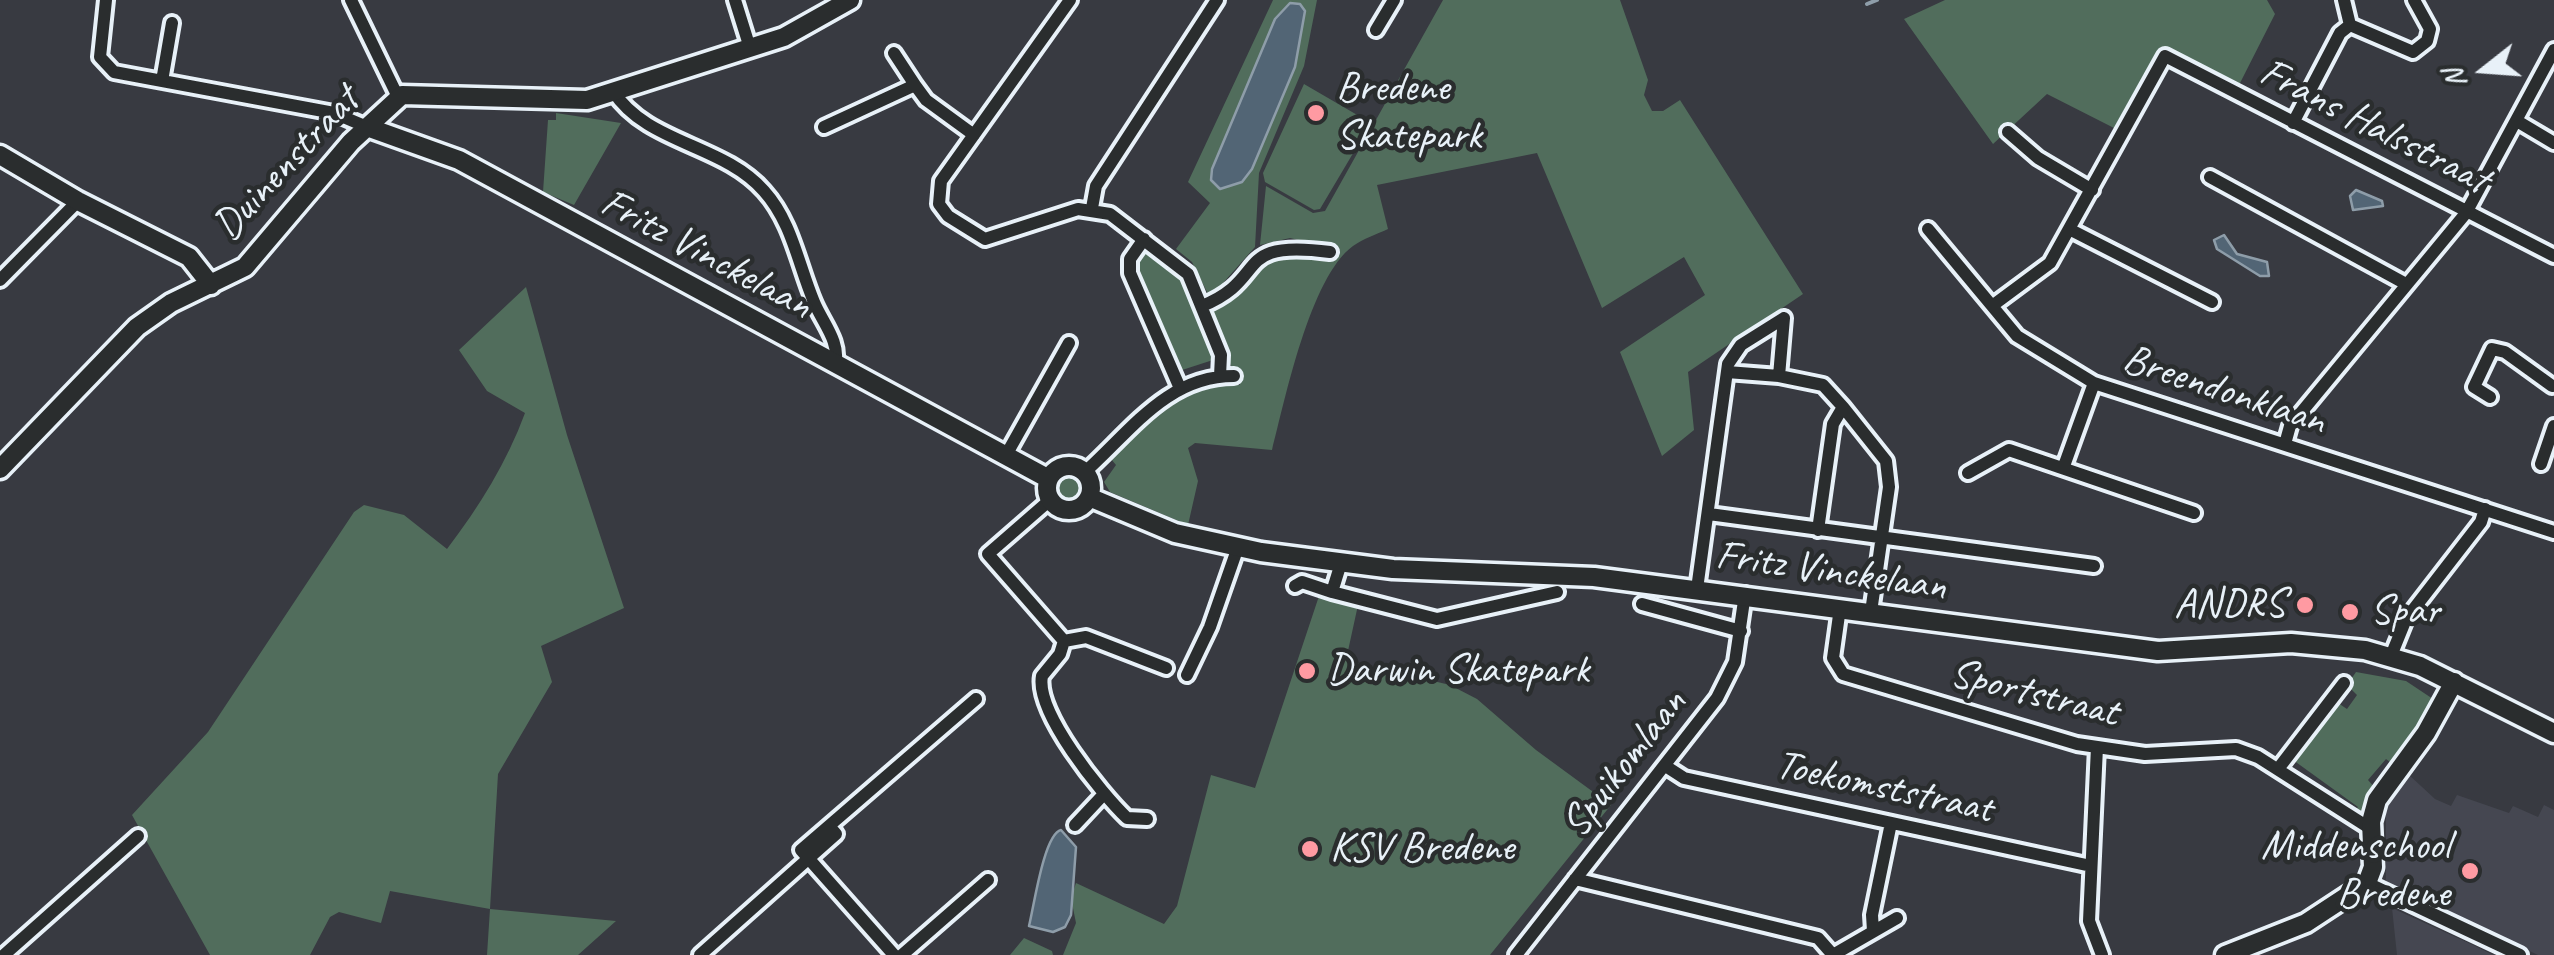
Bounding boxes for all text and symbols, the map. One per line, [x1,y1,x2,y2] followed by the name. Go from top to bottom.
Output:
[2434,20,2534,120] north arrow
[2251,48,2497,206] street label: Frans Halsstraat
[1336,64,1482,162] place label: Bredene Skatepark
[2436,66,2474,92] text: N
[203,77,371,251] street label: Duinenstraat
[1305,102,1327,124] marker: Bredene Skatepark
[592,178,820,332] street label: Fritz Vinckelaan
[2116,335,2332,447] street label: Breendonklaan
[1713,531,1949,613] street label: Fritz Vinckelaan
[2174,580,2285,630] place label: ANDRS
[2370,587,2440,637] place label: Spar
[2294,594,2316,616] marker: ANDRS
[2339,601,2361,623] marker: Spar
[1327,646,1589,696] place label: Darwin Skatepark
[1945,649,2123,739] street label: Sportstraat
[1296,660,1318,682] marker: Darwin Skatepark
[1552,680,1698,848] street label: Spuikomlaan
[1771,740,1997,836] street label: Toekomststraat
[2261,822,2450,920] place label: Middenschool Bredene
[1330,824,1514,874] place label: KSV Bredene
[1299,838,1321,860] marker: KSV Bredene
[2459,860,2481,882] marker: Middenschool Bredene

